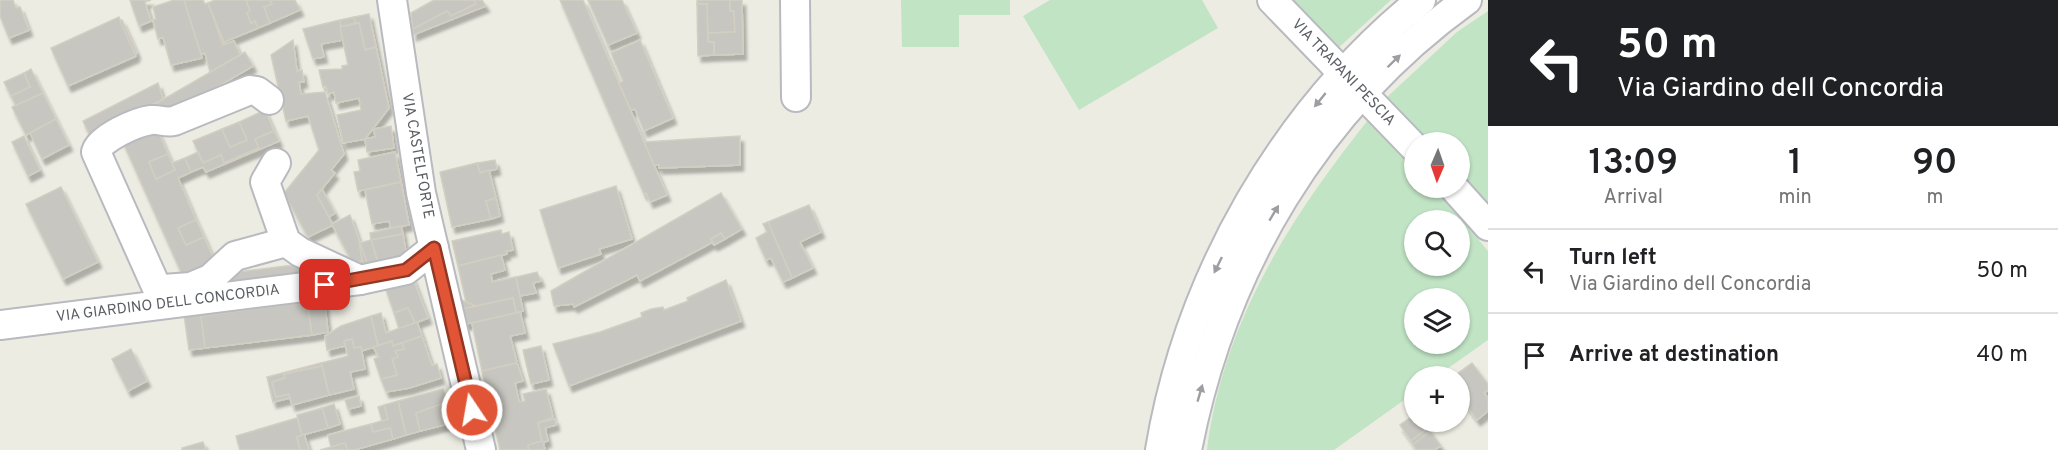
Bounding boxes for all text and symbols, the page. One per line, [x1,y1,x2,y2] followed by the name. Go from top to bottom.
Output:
[1287,16,1399,130] street label: VIA TRAPANI PESCIA
[1617,20,1718,73] text: 50 m
[1518,24,1596,102] icon: left
[1387,54,1401,68] one-way arrow
[1617,72,1944,106] text: Via Giardino dell Concordia
[397,92,437,220] street label: VIA CASTELFORTE
[1313,92,1326,108] one-way arrow
[1404,132,1470,198] north arrow
[1404,132,1470,432] map controls
[1588,141,1678,187] text: 13:09
[1788,141,1802,187] text: 1
[1912,141,1958,187] text: 90
[1603,185,1663,211] text: Arrival
[1778,185,1812,211] text: min
[1926,185,1943,211] text: m
[1269,204,1279,221] one-way arrow
[1404,210,1470,276] button: search
[1569,245,1657,272] text: Turn left
[1518,255,1551,288] icon: left
[1213,257,1222,274] one-way arrow
[1976,258,2028,285] text: 50 m
[299,259,350,310] pin
[308,268,341,301] icon: arrive
[1569,272,1811,298] text: Via Giardino dell Concordia
[55,281,281,327] street label: VIA GIARDINO DELL CONCORDIA
[1404,288,1470,354] button: layers
[1518,339,1551,372] icon: arrive
[1569,342,1779,369] text: Arrive at destination
[1976,342,2028,369] text: 40 m
[1404,366,1470,432] button: +
[440,378,504,442] position arrow
[1196,384,1205,402] one-way arrow

